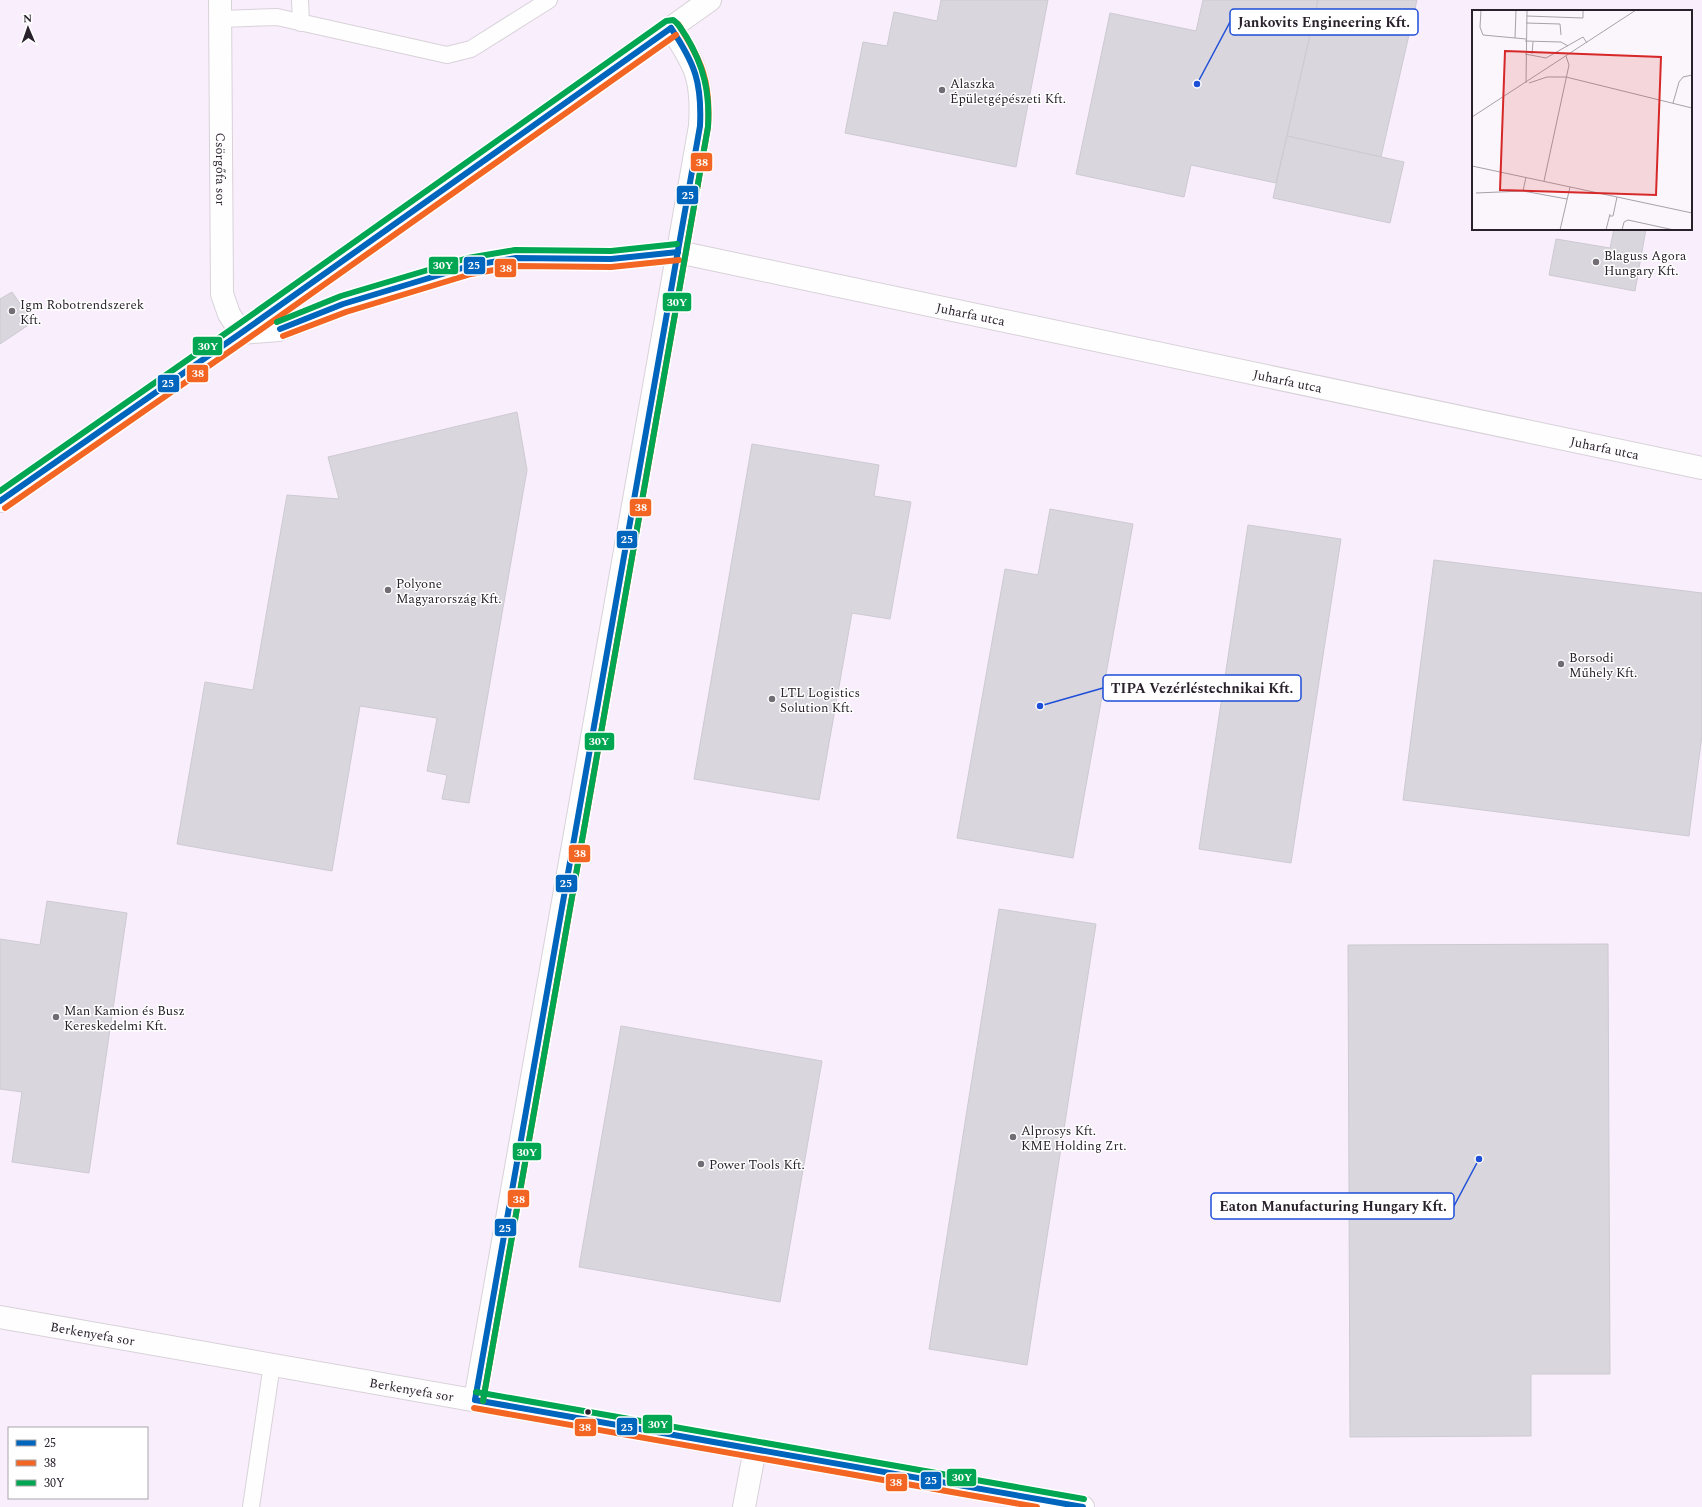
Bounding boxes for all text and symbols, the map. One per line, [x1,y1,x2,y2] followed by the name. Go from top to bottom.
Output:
[8,8,48,48] north arrow
[1230,9,1418,35] callout: Jankovits Engineering Kft.
[23,10,32,27] text: N
[1472,10,1692,230] inset map
[1238,12,1410,33] text: Jankovits Engineering Kft.
[950,74,1066,109] place label: Alaszka Épületgépészeti Kft.
[937,85,947,95] marker: Alaszka Épületgépészeti Kft.
[210,132,230,206] street label: Csörgőfa sor
[690,152,713,172] line badge: 38
[696,154,708,171] text: 38
[676,185,699,205] line badge: 25
[682,187,694,204] text: 25
[1604,246,1687,281] place label: Blaguss Agora Hungary Kft.
[428,256,459,275] line badge: 30Y
[463,256,486,275] line badge: 25
[433,257,454,274] text: 30Y
[468,257,480,274] text: 25
[1591,257,1601,267] marker: Blaguss Agora Hungary Kft.
[494,258,517,278] line badge: 38
[500,260,512,277] text: 38
[662,292,692,312] line badge: 30Y
[667,294,688,311] text: 30Y
[20,295,144,330] place label: Igm Robotrendszerek Kft.
[934,298,1007,332] street label: Juharfa utca
[7,306,17,316] marker: Igm Robotrendszerek Kft.
[192,336,223,356] line badge: 30Y
[198,338,219,355] text: 30Y
[186,364,209,383] line badge: 38
[192,365,204,382] text: 38
[1251,365,1324,399] street label: Juharfa utca
[157,374,180,393] line badge: 25
[162,375,174,392] text: 25
[1568,431,1641,466] street label: Juharfa utca
[629,498,652,517] line badge: 38
[635,499,647,516] text: 38
[616,530,638,549] line badge: 25
[621,531,633,548] text: 25
[396,574,501,609] place label: Polyone Magyarország Kft.
[383,585,393,595] marker: Polyone Magyarország Kft.
[1569,648,1637,683] place label: Borsodi Műhely Kft.
[1556,659,1566,669] marker: Borsodi Műhely Kft.
[1103,675,1301,701] callout: TIPA Vezérléstechnikai Kft.
[1111,678,1293,699] text: TIPA Vezérléstechnikai Kft.
[780,683,860,718] place label: LTL Logistics Solution Kft.
[767,694,777,704] marker: LTL Logistics Solution Kft.
[584,732,615,751] line badge: 30Y
[589,733,610,750] text: 30Y
[568,844,591,863] line badge: 38
[574,845,586,862] text: 38
[555,874,578,893] line badge: 25
[560,875,572,892] text: 25
[64,1001,185,1036] place label: Man Kamion és Busz Kereskedelmi Kft.
[51,1012,61,1022] marker: Man Kamion és Busz Kereskedelmi Kft.
[1021,1121,1127,1156] place label: Alprosys Kft. KME Holding Zrt.
[1008,1132,1018,1142] marker: Alprosys Kft. KME Holding Zrt.
[512,1142,542,1161] line badge: 30Y
[517,1144,538,1161] text: 30Y
[709,1155,805,1175] place label: Power Tools Kft.
[696,1159,706,1169] marker: Power Tools Kft.
[507,1189,530,1208] line badge: 38
[513,1191,525,1208] text: 38
[1211,1193,1454,1219] callout: Eaton Manufacturing Hungary Kft.
[1219,1196,1447,1217] text: Eaton Manufacturing Hungary Kft.
[494,1218,517,1237] line badge: 25
[499,1220,511,1237] text: 25
[49,1317,136,1351] street label: Berkenyefa sor
[368,1373,455,1407] street label: Berkenyefa sor
[583,1407,593,1417] unlabelled marker
[642,1414,673,1434] line badge: 30Y
[648,1416,669,1433] text: 30Y
[616,1417,638,1436] line badge: 25
[574,1418,597,1437] line badge: 38
[579,1419,591,1436] text: 38
[621,1419,633,1436] text: 25
[8,1427,148,1499] legend
[44,1434,56,1453] text: 25
[44,1454,56,1473] text: 38
[946,1468,977,1487] line badge: 30Y
[952,1469,973,1486] text: 30Y
[920,1471,942,1490] line badge: 25
[925,1472,937,1489] text: 25
[885,1473,908,1492] line badge: 38
[44,1474,65,1493] text: 30Y
[890,1474,902,1491] text: 38

